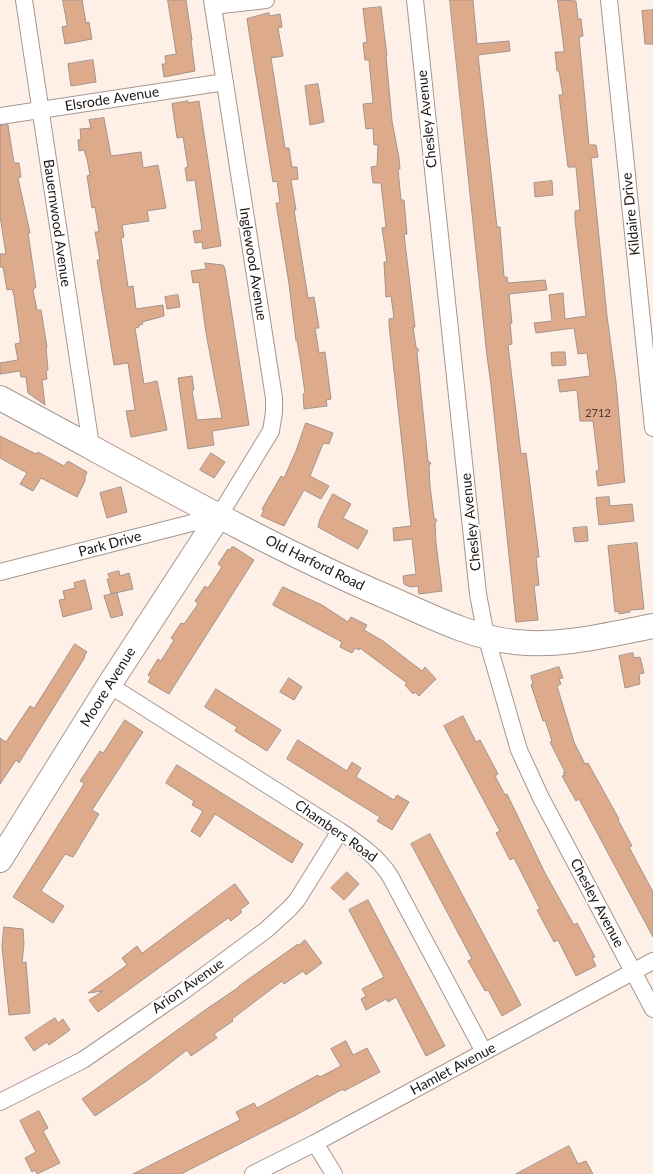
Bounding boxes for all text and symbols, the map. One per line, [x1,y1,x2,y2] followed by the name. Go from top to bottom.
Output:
[414,69,440,169] street label: Chesley Avenue
[64,83,160,115] street label: Elsrode Avenue
[40,158,74,288] street label: Bauernwood Avenue
[618,172,644,256] street label: Kildaire Drive
[236,206,270,322] street label: Inglewood Avenue
[585,406,611,420] house number: 2712
[458,472,484,572] street label: Chesley Avenue
[77,528,143,560] street label: Park Drive
[263,532,367,594] street label: Old Harford Road
[77,644,139,730] street label: Moore Avenue
[292,796,380,866] street label: Chambers Road
[567,856,627,950] street label: Chesley Avenue
[149,955,227,1017] street label: Arion Avenue
[407,1039,499,1099] street label: Hamlet Avenue

